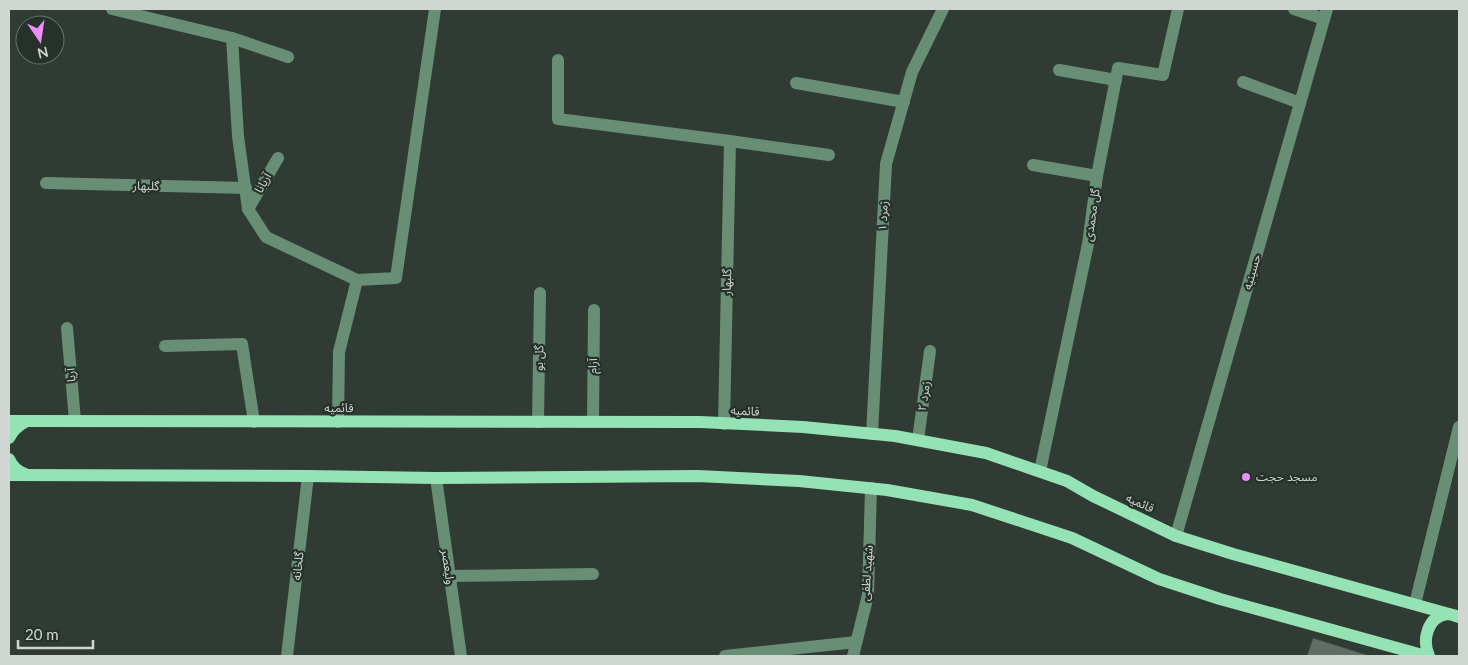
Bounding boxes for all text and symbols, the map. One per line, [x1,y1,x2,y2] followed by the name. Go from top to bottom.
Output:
[15,15,65,65] north arrow
[36,44,50,63] text: N
[251,170,275,195] street label: آریانا
[132,178,161,193] street label: گلبهار
[1080,187,1103,242] street label: گل محمدی
[874,200,891,231] street label: زمرد ۱
[1239,252,1264,291] street label: حسینیه
[719,267,734,296] street label: گلبهار
[531,344,546,371] street label: گل بو
[585,358,602,374] street label: آرام
[62,367,79,383] street label: آریا
[914,380,933,412] street label: زمرد ۲
[324,400,354,415] street label: قائمیه
[730,402,760,419] street label: قائمیه
[1256,469,1317,484] place label: مسجد حجت
[1240,471,1252,483] marker: مسجد حجت
[1124,490,1157,516] street label: قائمیه
[857,545,876,601] street label: شهید لطفی
[438,547,458,585] street label: ولیعصر
[289,550,307,581] street label: گلخانه
[18,618,92,650] scale bar
[25,625,59,643] text: 20 m

